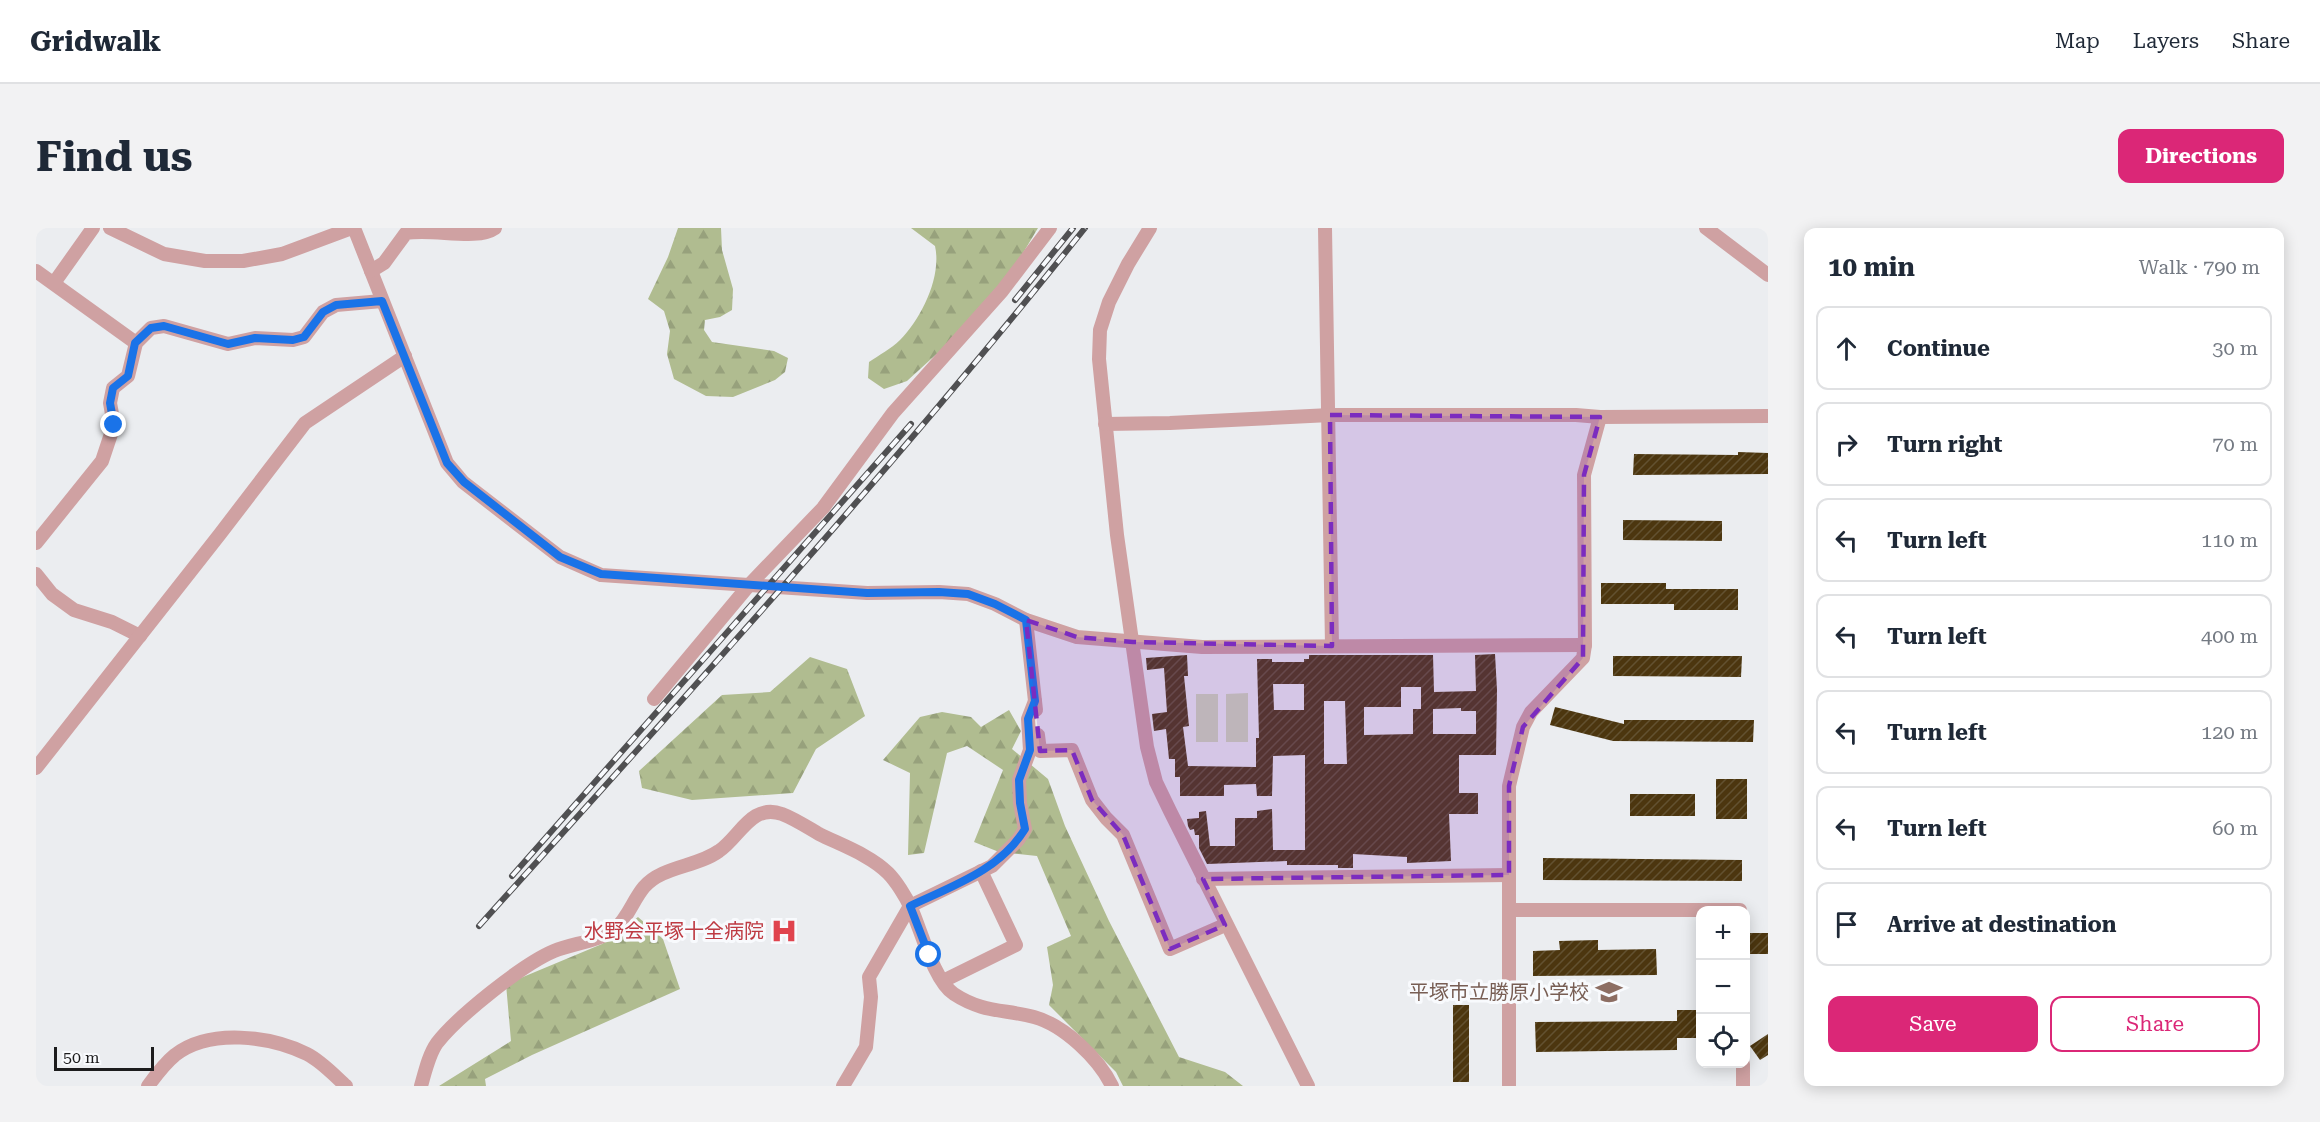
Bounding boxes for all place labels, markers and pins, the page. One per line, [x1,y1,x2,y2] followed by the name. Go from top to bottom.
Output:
[769,916,799,946] hospital icon: 水野会平塚十全病院
[584,919,764,943] place label: 水野会平塚十全病院
[1594,977,1624,1007] school or university icon: 平塚市立勝原小学校
[1409,980,1589,1004] place label: 平塚市立勝原小学校

